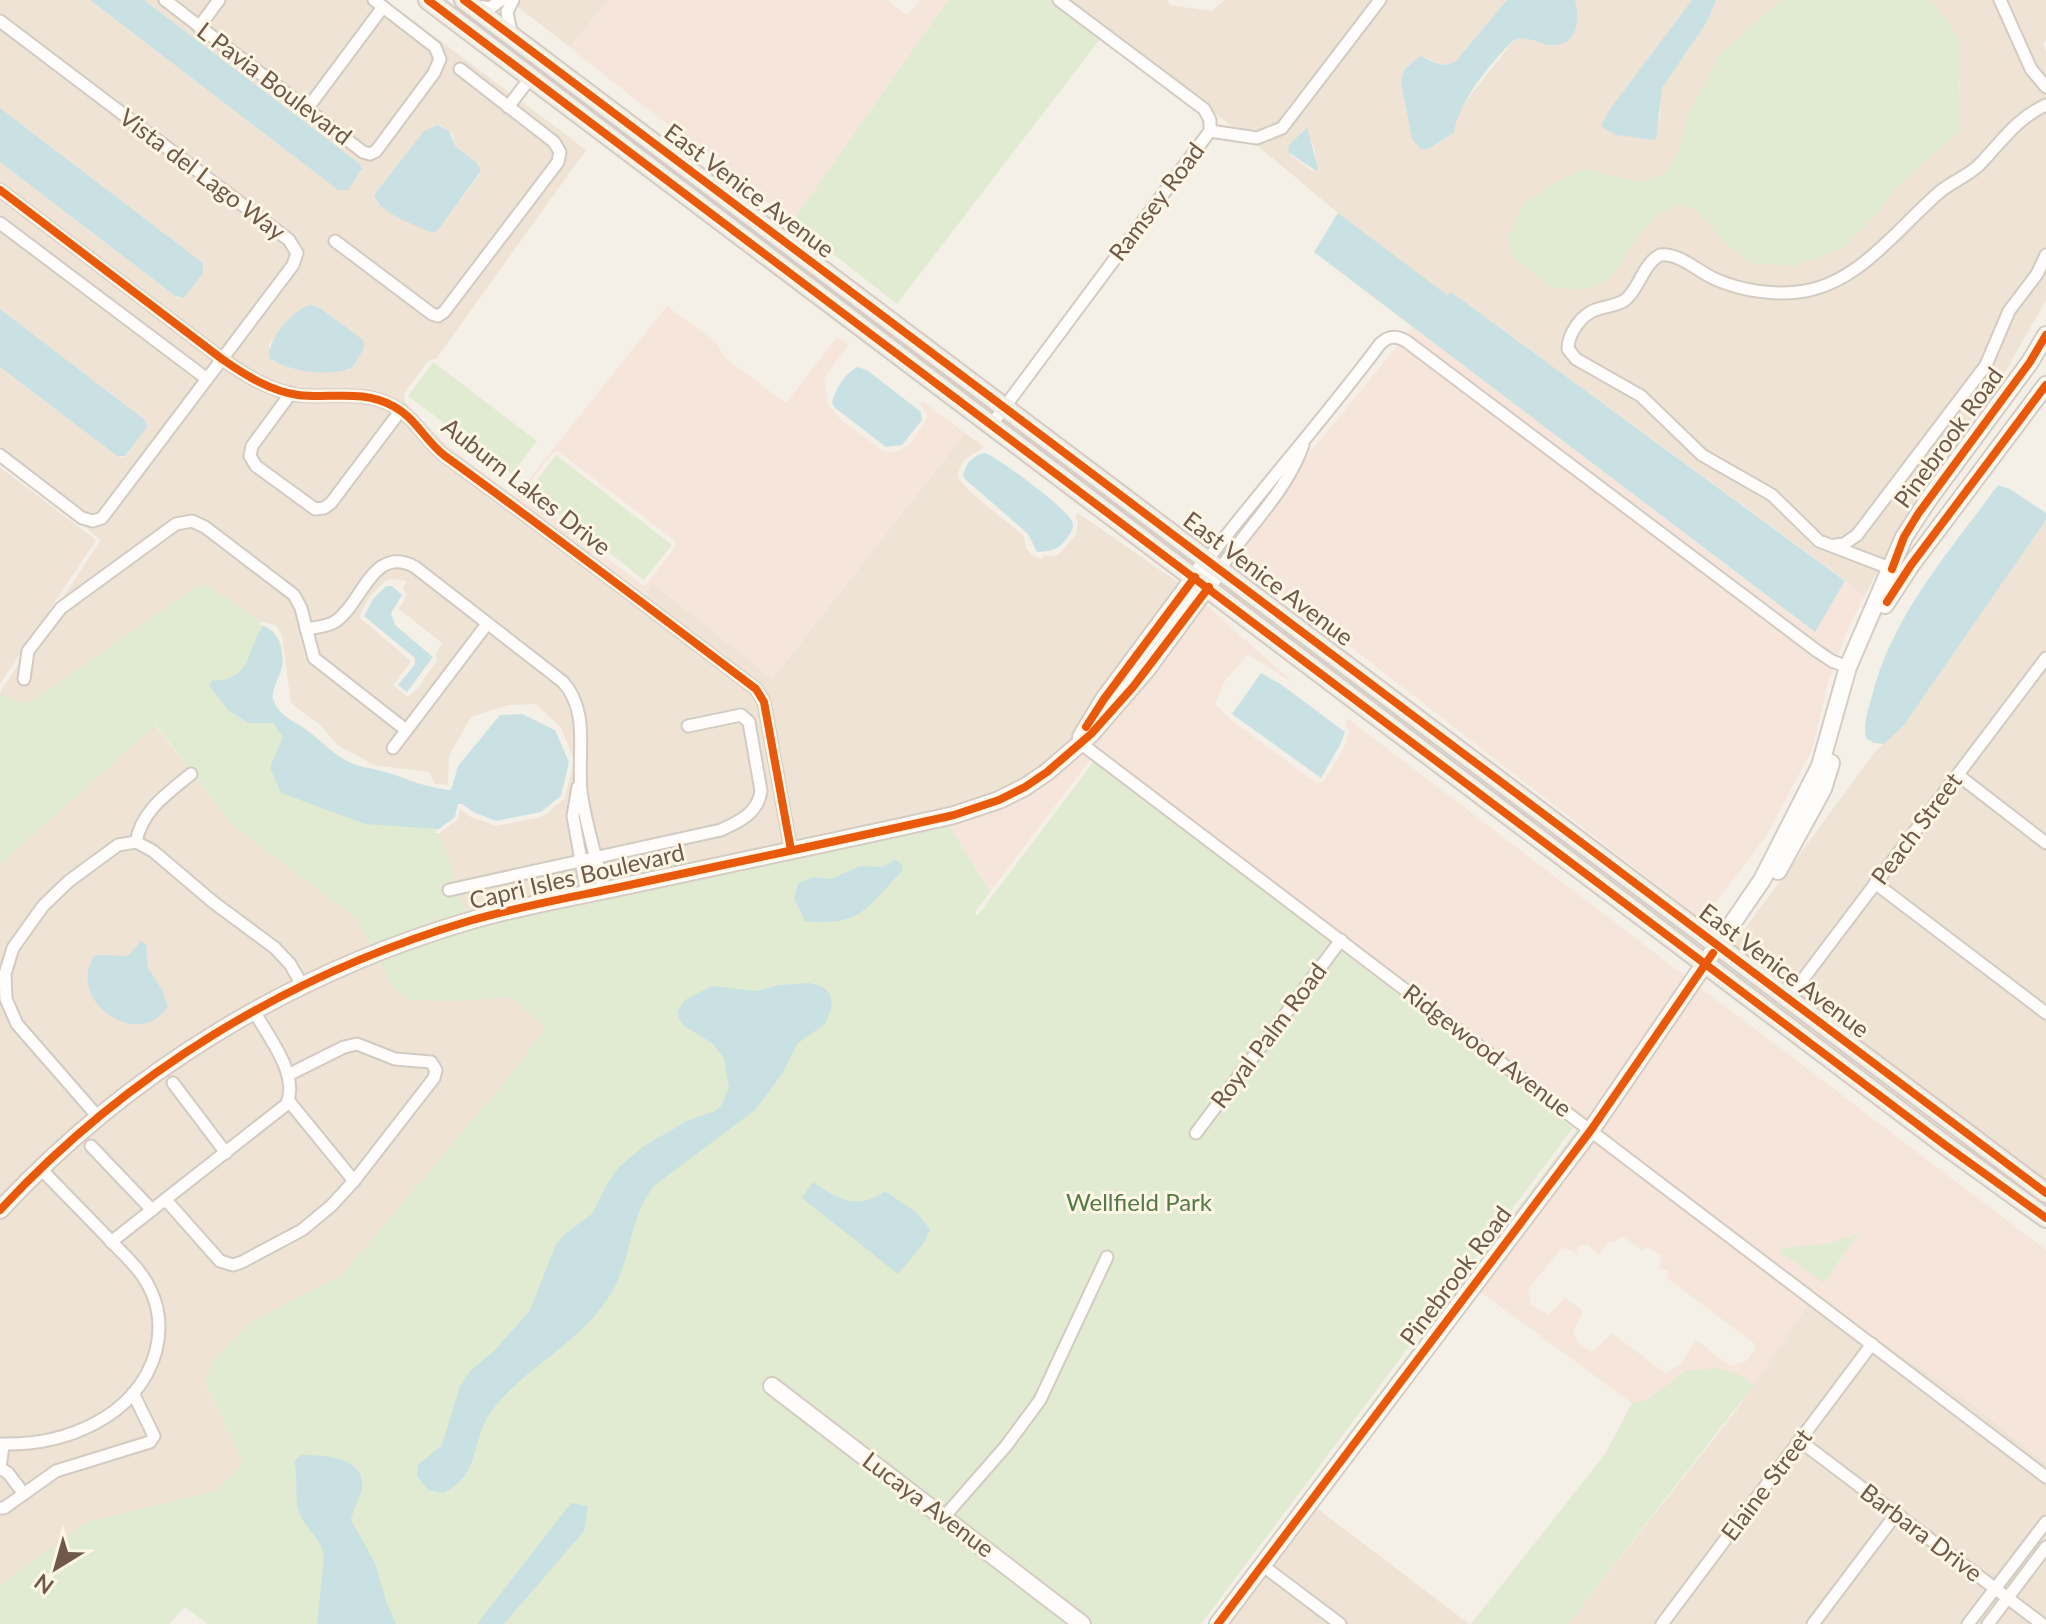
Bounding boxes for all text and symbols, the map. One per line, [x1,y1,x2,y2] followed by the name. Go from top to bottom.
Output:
[192,15,358,150] street label: L Pavia Boulevard
[114,102,292,246] street label: Vista del Lago Way
[659,117,840,263] street label: East Venice Avenue
[1102,136,1210,266] street label: Ramsey Road
[1887,361,2008,513] street label: Pinebrook Road
[437,411,617,561] street label: Auburn Lakes Drive
[1178,505,1359,651] street label: East Venice Avenue
[1864,766,1968,890] street label: Peach Street
[466,837,687,914] street label: Capri Isles Boulevard
[1694,897,1875,1043] street label: East Venice Avenue
[1204,957,1332,1113] street label: Royal Palm Road
[1398,977,1578,1122] street label: Ridgewood Avenue
[1066,1187,1213,1216] park label: Wellfield Park
[1393,1200,1517,1350] street label: Pinebrook Road
[1714,1422,1817,1546] street label: Elaine Street
[857,1445,1000,1563] street label: Lucaya Avenue
[1855,1477,1989,1587] street label: Barbara Drive
[16,1528,96,1608] north arrow
[29,1568,59,1600] text: N

